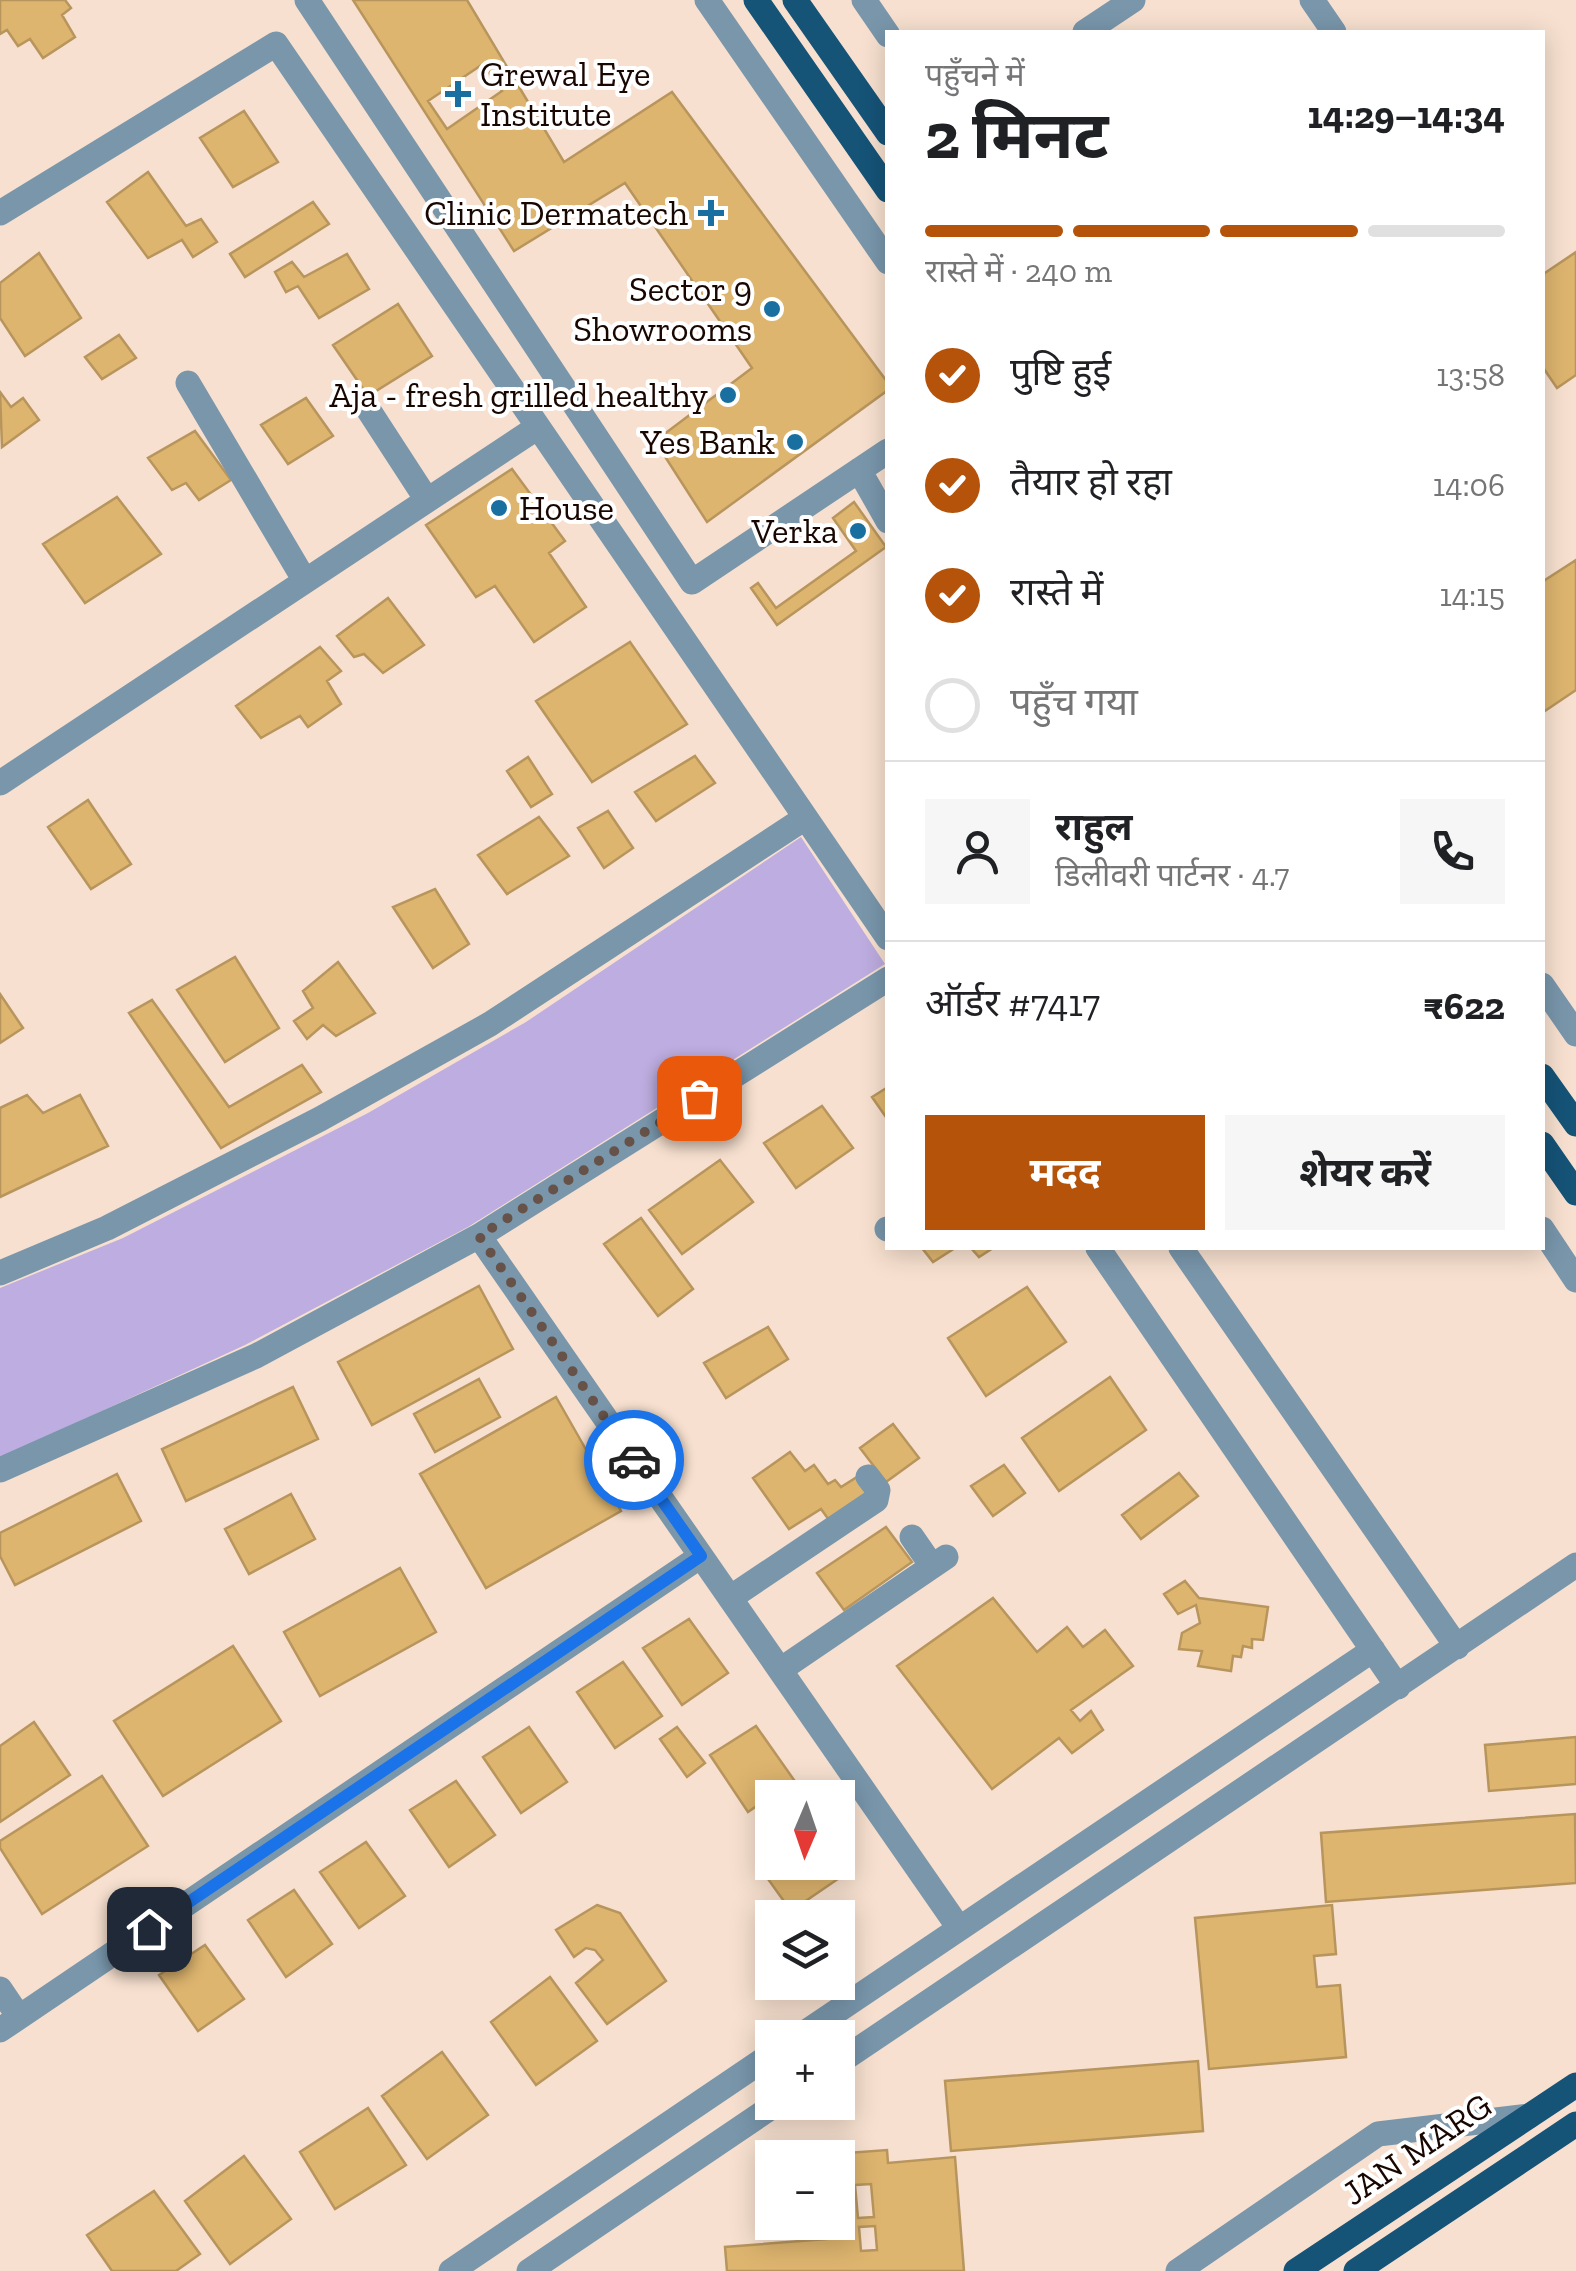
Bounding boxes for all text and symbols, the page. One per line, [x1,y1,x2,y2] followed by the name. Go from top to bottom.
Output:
[480,53,650,135] place label: Grewal Eye Institute
[925,56,1025,94] text: पहुँचने में
[445,81,471,107] marker: Grewal Eye Institute
[1307,92,1505,138] text: 14:29–14:34
[925,97,1109,175] text: 2 मिनट
[424,192,688,234] place label: Clinic Dermatech
[698,200,724,226] marker: Clinic Dermatech
[925,252,1112,290] text: रास्ते में · 240 m
[573,268,752,350] place label: Sector 9 Showrooms
[761,298,783,320] marker: Sector 9 Showrooms
[925,348,980,403] icon: check
[1010,349,1111,395] text: पुष्टि हुई
[1436,356,1505,394] text: 13:58
[329,374,708,416] place label: Aja - fresh grilled healthy
[717,384,739,406] marker: Aja - fresh grilled healthy
[639,421,775,463] place label: Yes Bank
[784,431,806,453] marker: Yes Bank
[925,458,980,513] icon: check
[1010,459,1172,505] text: तैयार हो रहा
[1433,466,1505,504] text: 14:06
[519,487,614,529] place label: House
[488,497,510,519] marker: House
[751,510,838,552] place label: Verka
[847,520,869,542] marker: Verka
[925,568,980,623] icon: check
[1010,569,1103,615] text: रास्ते में
[1440,576,1505,614] text: 14:15
[1010,679,1138,725] text: पहुँच गया
[925,799,1030,904] button: person
[1400,799,1505,904] button: phone
[1055,804,1132,850] text: राहुल
[1055,856,1289,894] text: डिलीवरी पार्टनर · 4.7
[925,980,1100,1026] text: ऑर्डर #7417
[1423,983,1505,1029] text: ₹622
[657,1056,742,1141] pin
[672,1071,727,1126] icon: bag
[925,1115,1205,1230] button: मदद
[1225,1115,1505,1230] button: शेयर करें
[584,1410,684,1510] courier
[607,1433,662,1488] icon: car
[755,1780,855,1880] north arrow
[755,1780,855,2240] map controls
[107,1887,192,1972] pin
[755,1900,855,2000] button: layers
[122,1902,177,1957] icon: home
[755,2020,855,2120] button: +
[1335,2084,1499,2214] street label: JAN MARG
[755,2140,855,2240] button: −

